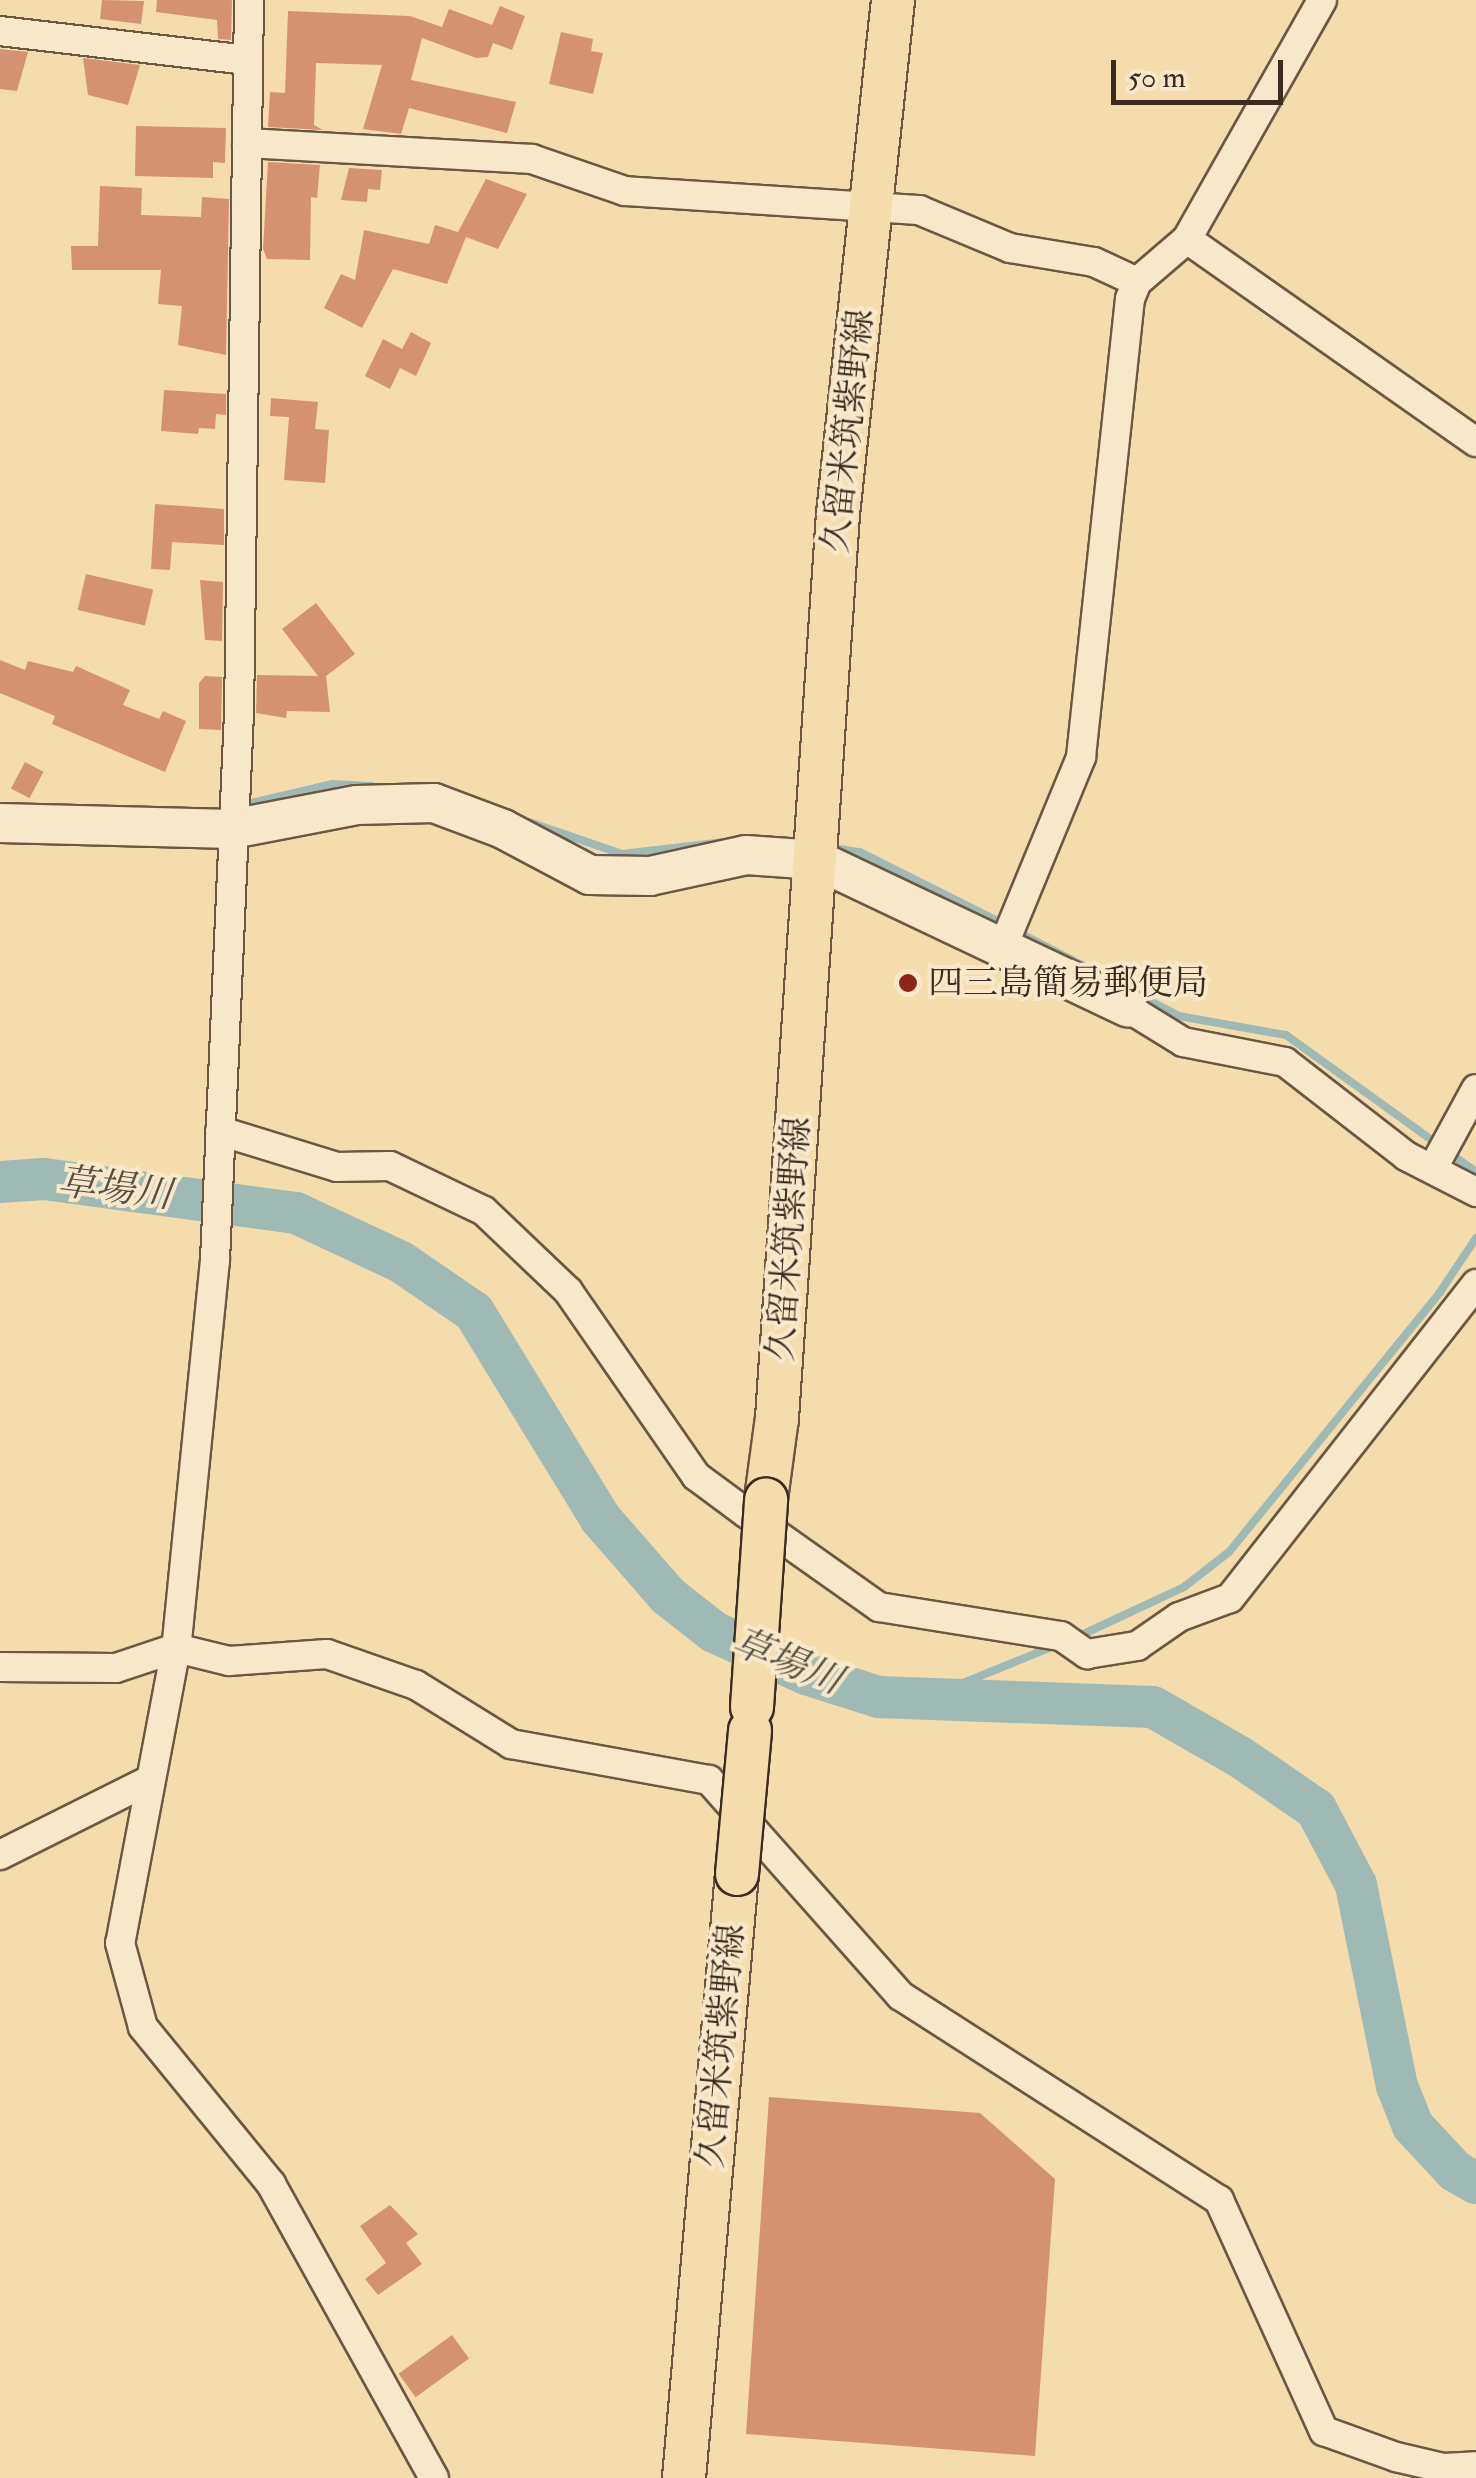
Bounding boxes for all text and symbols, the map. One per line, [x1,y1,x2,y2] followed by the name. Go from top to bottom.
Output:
[1116,40,1288,102] scale bar
[1128,59,1186,96] text: 50 m
[814,307,882,555] street label: 久留米筑紫野線
[928,962,1208,1004] place label: 四三島簡易郵便局
[897,972,919,994] marker: 四三島簡易郵便局
[760,1115,818,1363] street label: 久留米筑紫野線
[56,1159,174,1219] water label: 草場川
[726,1620,848,1704] water label: 草場川
[689,1922,753,2170] street label: 久留米筑紫野線

